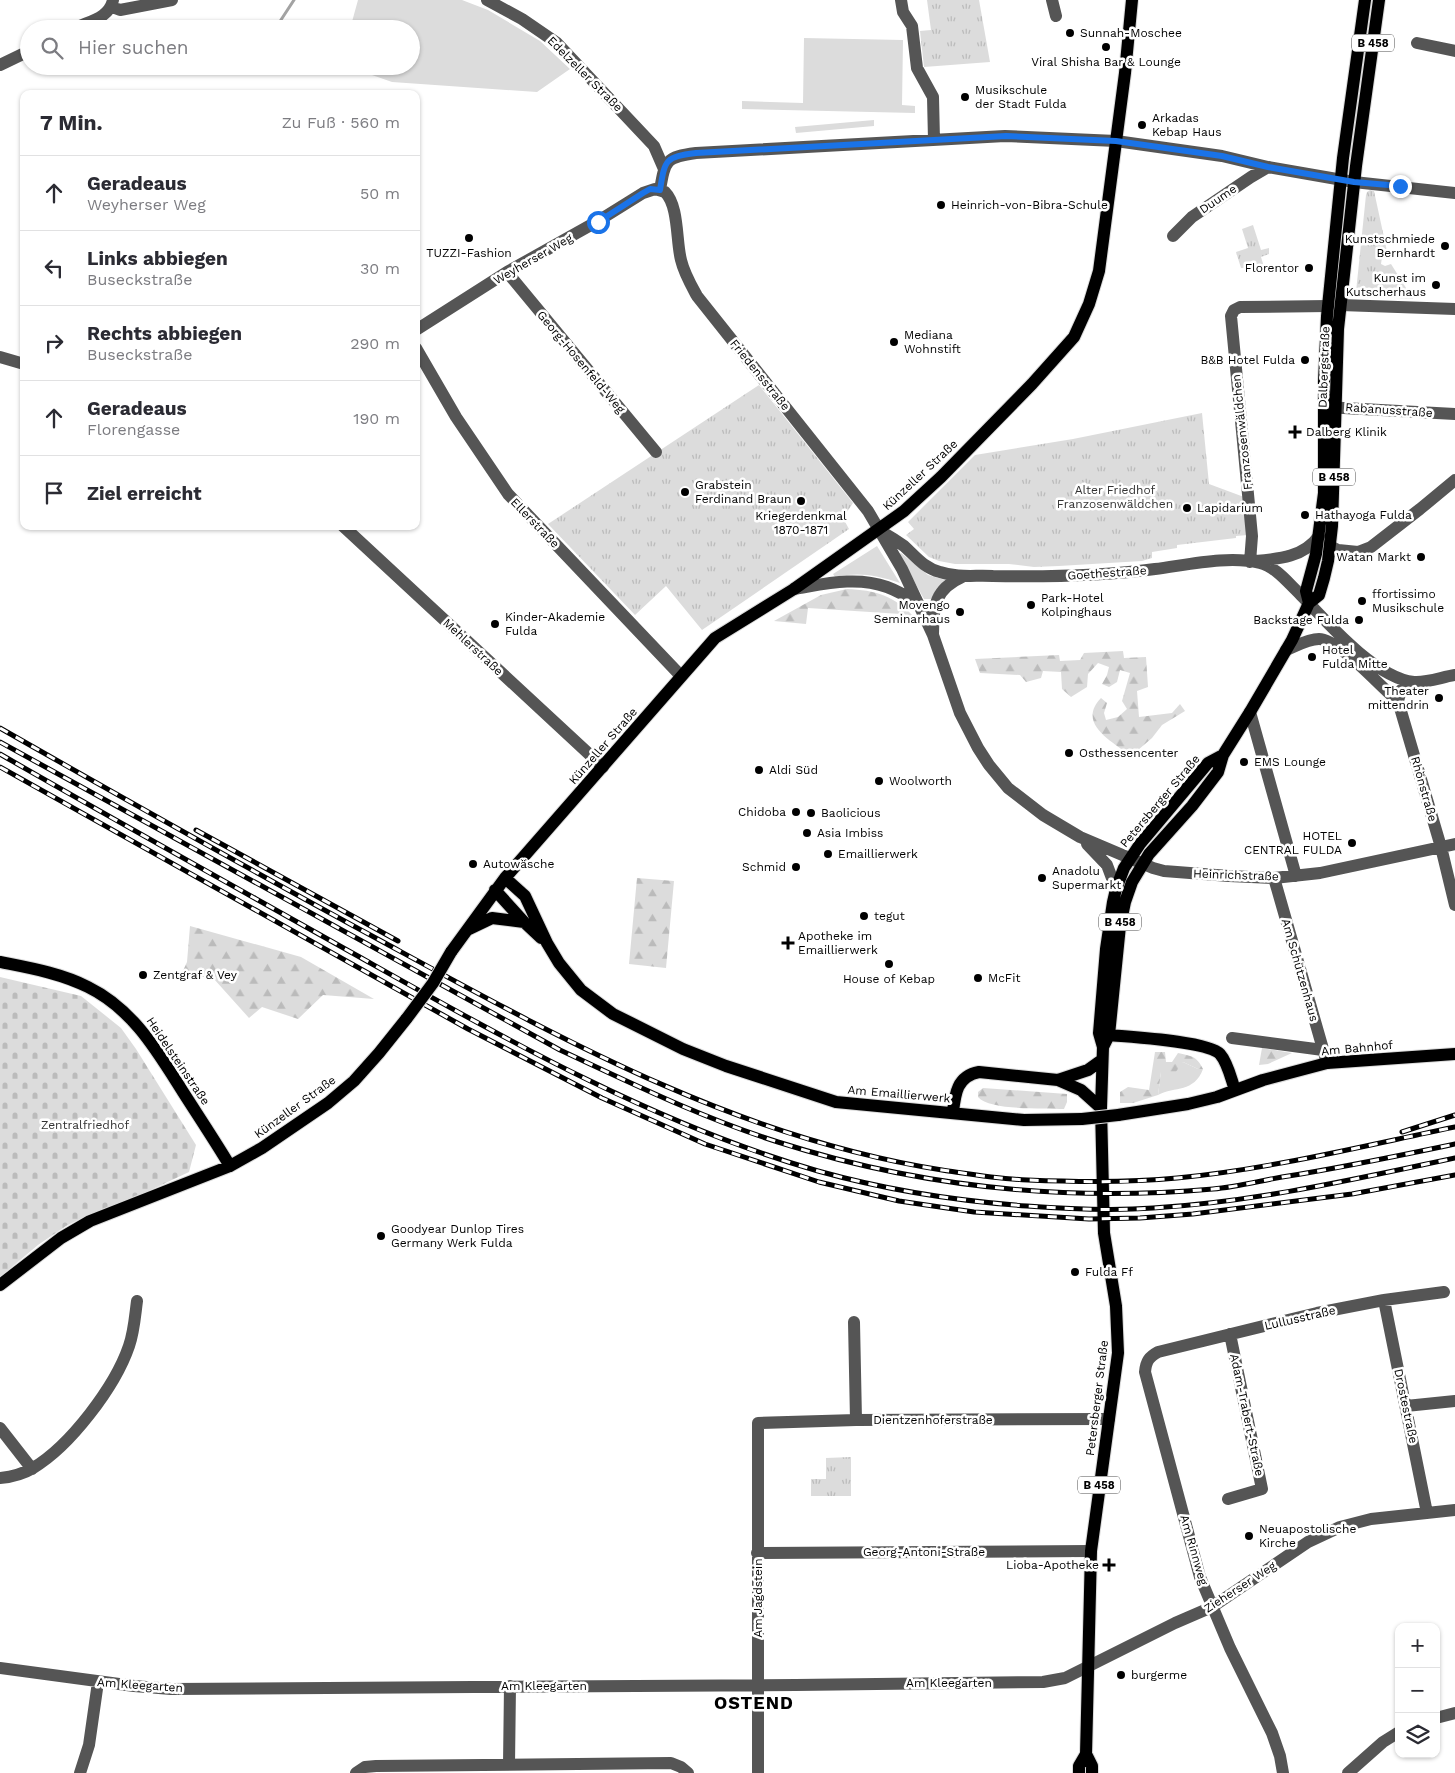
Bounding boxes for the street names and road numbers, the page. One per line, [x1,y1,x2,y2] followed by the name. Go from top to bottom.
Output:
[545,34,625,114] street label: Edelzeller Straße
[1352,34,1394,52] road number: B 458
[1197,181,1239,216] street label: Duume
[491,230,576,287] street label: Weyherser Weg
[534,308,628,416] street label: Georg-Hosenfeld-Weg
[1316,326,1332,408] street label: Dalbergstraße
[727,337,793,413] street label: Friedensstraße
[1229,373,1255,491] street label: Franzosenwäldchen
[1345,400,1433,420] street label: Rabanusstraße
[880,437,960,513] street label: Künzeller Straße
[1313,468,1355,486] road number: B 458
[508,495,562,551] street label: Ellerstraße
[1067,563,1147,583] street label: Goethestraße
[440,616,506,678] street label: Mehlerstraße
[566,705,640,787] street label: Künzeller Straße
[1117,752,1203,850] street label: Petersberger Straße
[1408,755,1440,823] street label: Rhönstraße
[1193,867,1279,883] street label: Heinrichstraße
[1099,914,1141,930] road number: B 458
[1279,917,1321,1023] street label: Am Schützenhaus
[143,1014,213,1108] street label: Heidelsteinstraße
[1320,1038,1394,1058] street label: Am Bahnhof
[252,1073,338,1141] street label: Künzeller Straße
[847,1083,951,1105] street label: Am Emaillierwerk
[1263,1303,1337,1333] street label: Lullusstraße
[1083,1339,1111,1457] street label: Petersberger Straße
[1227,1353,1267,1478] street label: Adam-Trabert-Straße
[1391,1367,1421,1445] street label: Drostestraße
[873,1413,993,1427] street label: Dientzenhoferstraße
[1078,1476,1120,1494] road number: B 458
[1177,1513,1211,1587] street label: Am Rinnweg
[863,1545,985,1559] street label: Georg-Antoni-Straße
[751,1558,765,1638] street label: Am Jagdstein
[1201,1558,1279,1615] street label: Zieherser Weg
[97,1675,183,1695] street label: Am Kleegarten
[906,1676,992,1690] street label: Am Kleegarten
[501,1679,587,1693] street label: Am Kleegarten

